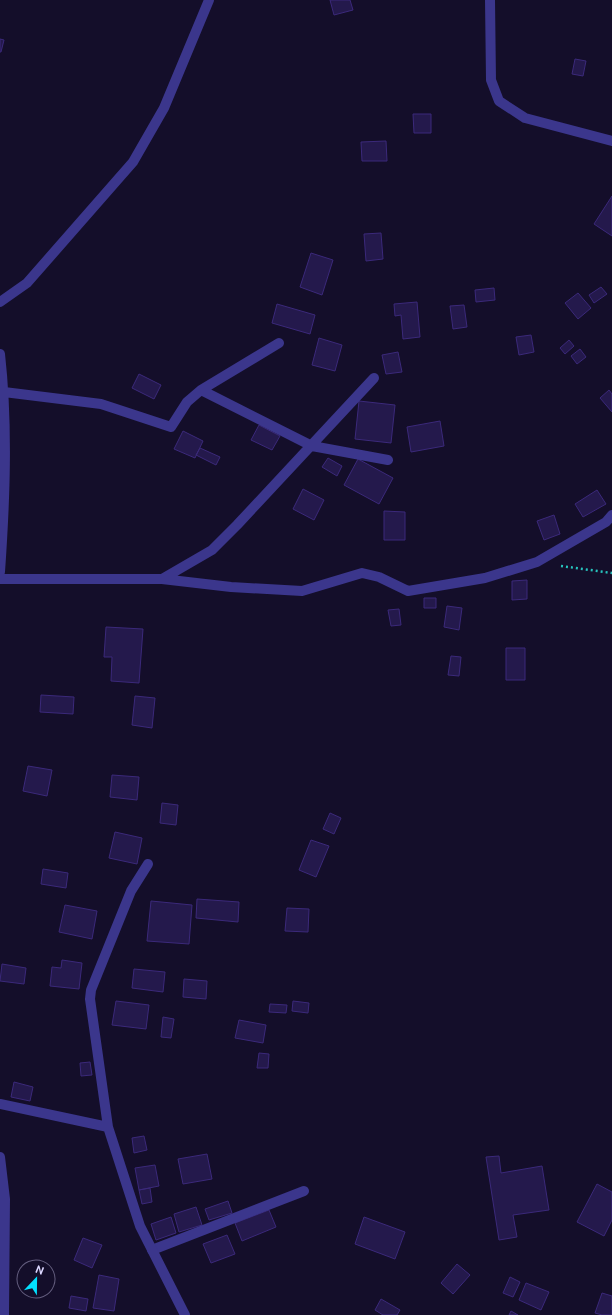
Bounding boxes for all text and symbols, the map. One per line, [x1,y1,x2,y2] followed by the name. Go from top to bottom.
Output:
[16,1259,56,1299] north arrow
[34,1263,46,1277] text: N

